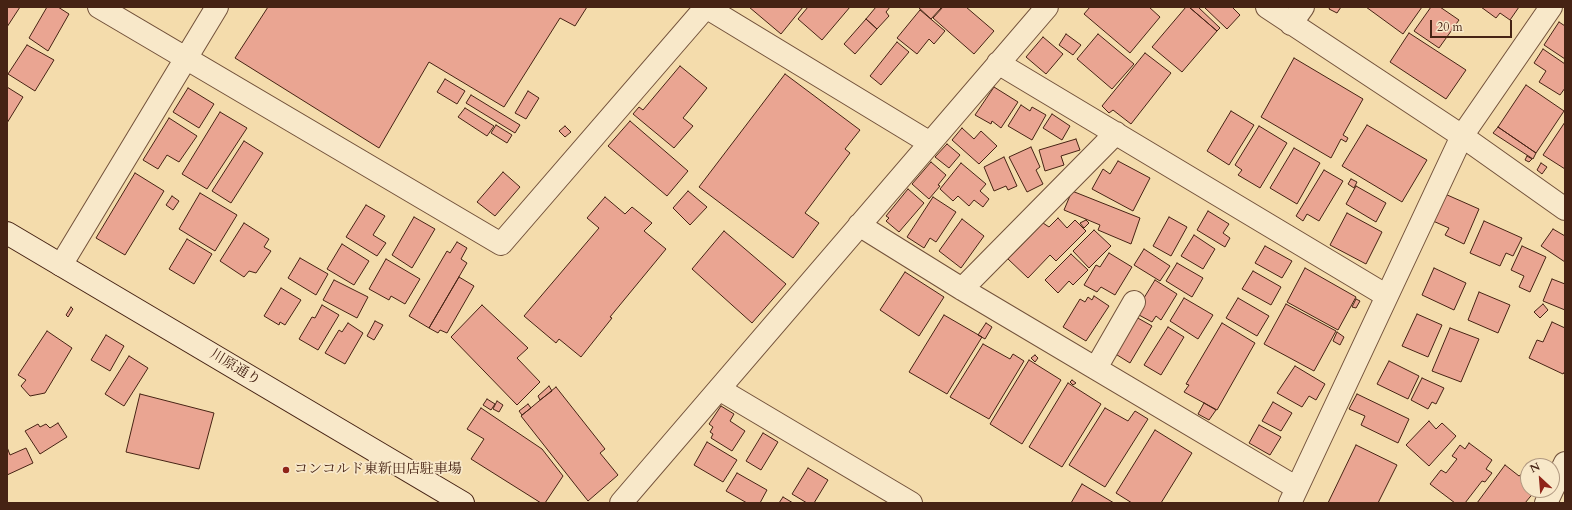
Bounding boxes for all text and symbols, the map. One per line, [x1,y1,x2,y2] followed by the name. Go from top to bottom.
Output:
[1432,12,1514,38] scale bar
[1437,19,1463,35] text: 20 m
[207,346,263,390] street label: 川原通り
[1520,458,1560,498] north arrow
[1527,459,1543,477] text: N
[294,462,462,478] place label: コンコルド東新田店駐車場
[281,465,291,475] marker: コンコルド東新田店駐車場

